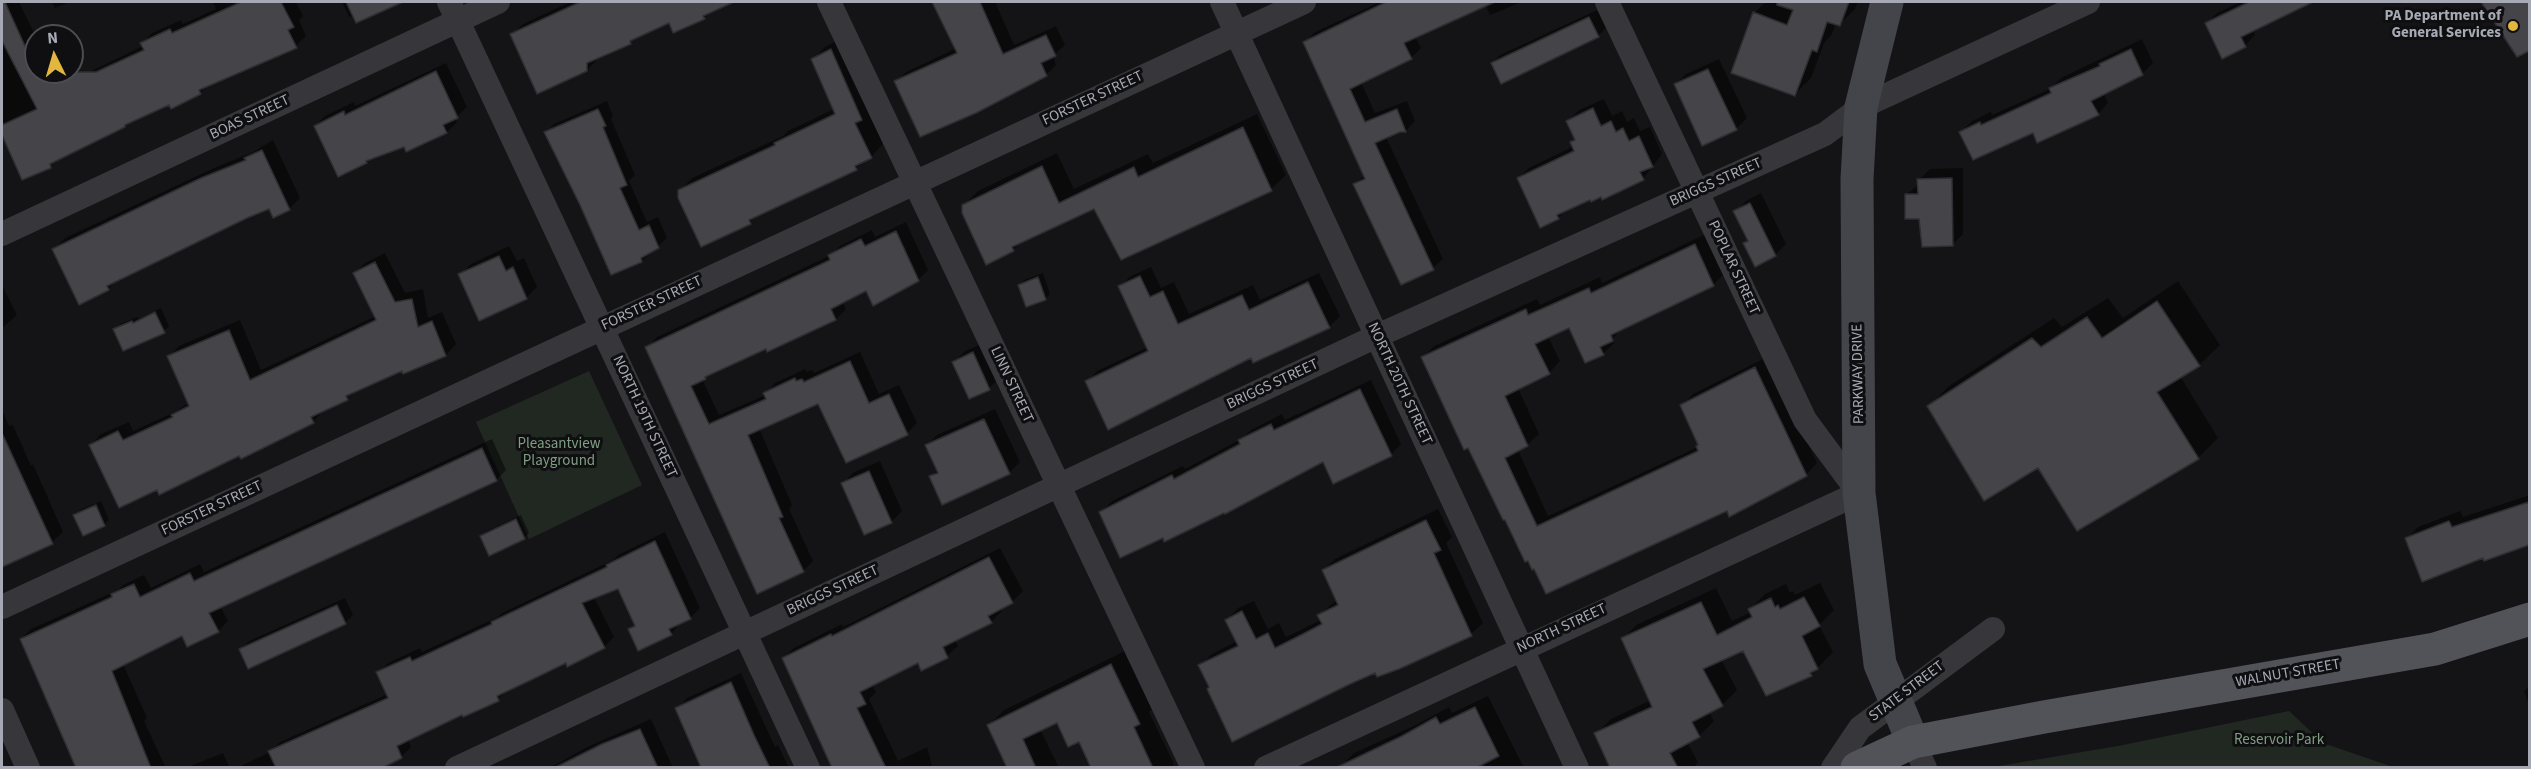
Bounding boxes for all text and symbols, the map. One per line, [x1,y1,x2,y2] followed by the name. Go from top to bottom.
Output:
[2384,8,2501,43] place label: PA Department of General Services
[2506,19,2520,33] marker: PA Department of General Services
[24,24,84,84] north arrow
[46,27,59,49] text: N
[1040,68,1146,130] street label: FORSTER STREET
[207,92,293,144] street label: BOAS STREET
[1667,155,1765,211] street label: BRIGGS STREET
[1703,218,1763,318] street label: POPLAR STREET
[599,273,705,335] street label: FORSTER STREET
[1363,320,1435,448] street label: NORTH 20TH STREET
[1849,324,1869,424] street label: PARKWAY DRIVE
[986,344,1036,426] street label: LINN STREET
[608,353,680,481] street label: NORTH 19TH STREET
[1224,356,1322,414] street label: BRIGGS STREET
[517,436,601,471] park label: Pleasantview Playground
[159,478,265,540] street label: FORSTER STREET
[784,562,882,620] street label: BRIGGS STREET
[1514,600,1610,658] street label: NORTH STREET
[2234,656,2342,692] street label: WALNUT STREET
[1866,658,1948,726] street label: STATE STREET
[2234,732,2324,750] park label: Reservoir Park

